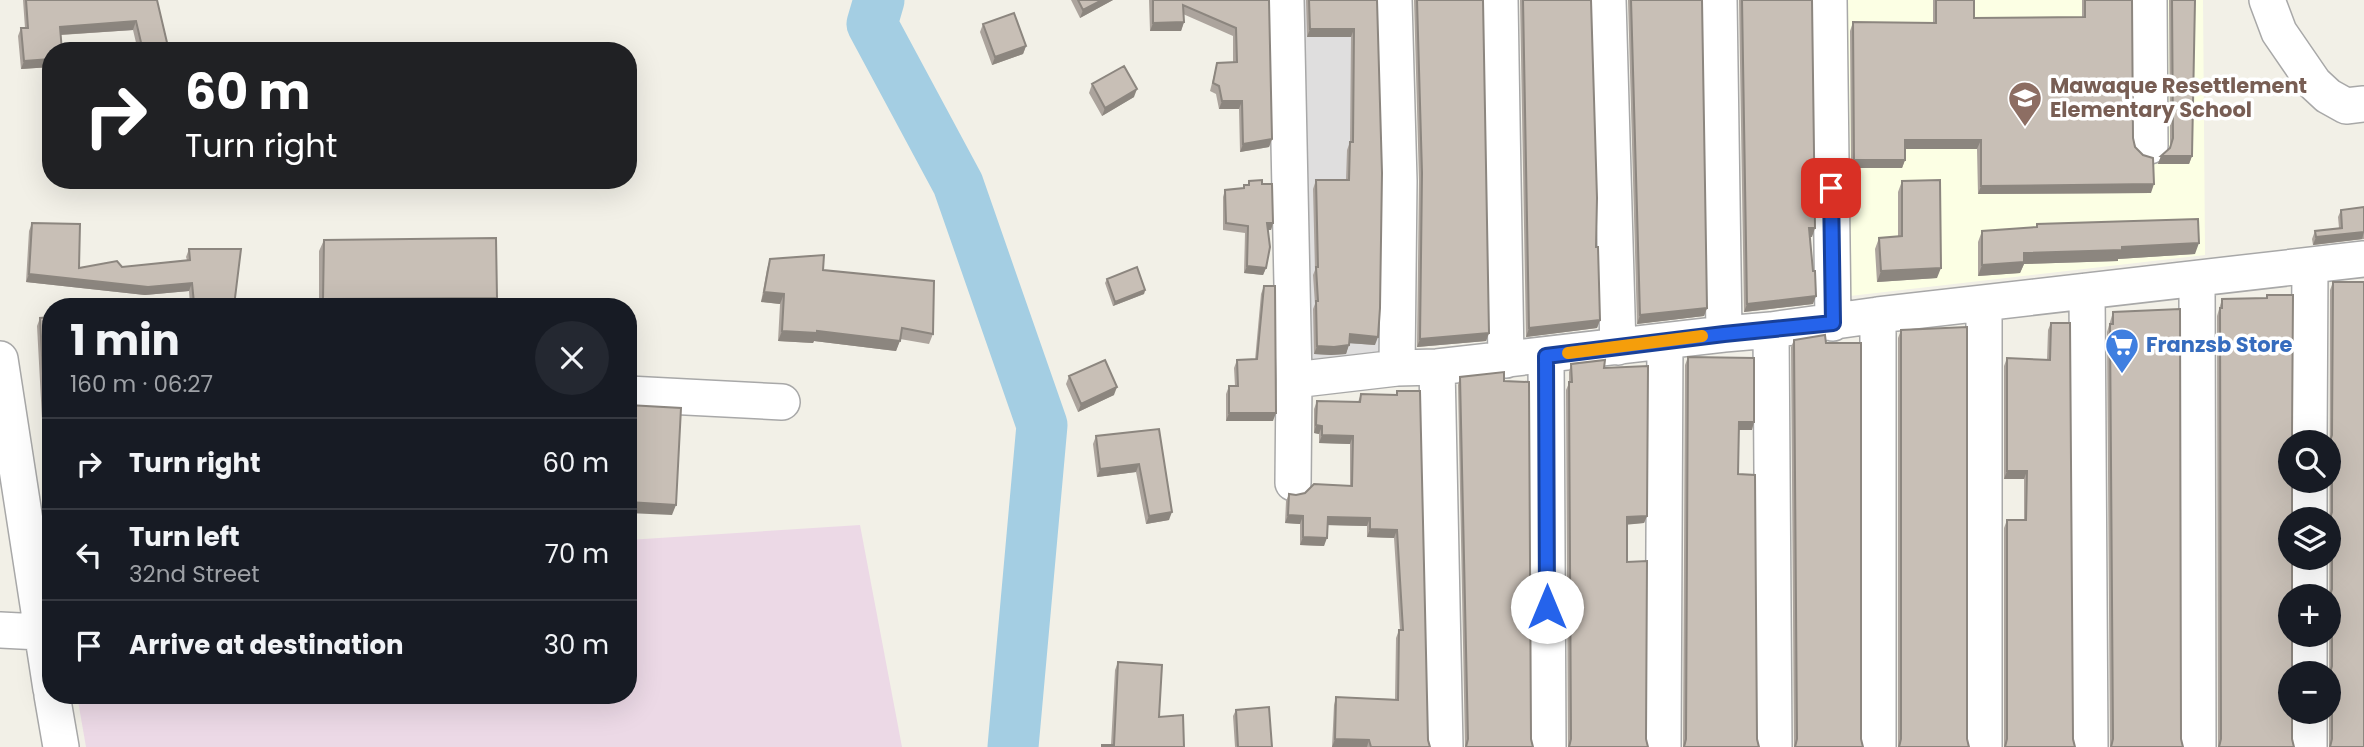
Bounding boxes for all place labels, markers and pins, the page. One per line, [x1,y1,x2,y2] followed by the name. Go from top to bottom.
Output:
[2050,71,2307,124] place label: Mawaque Resettlement Elementary School
[2006,79,2044,128] school or university icon: Mawaque Resettlement Elementary School
[1801,158,1861,218] pin
[2103,326,2141,375] supermarket icon: Franzsb Store
[2146,330,2293,359] place label: Franzsb Store

